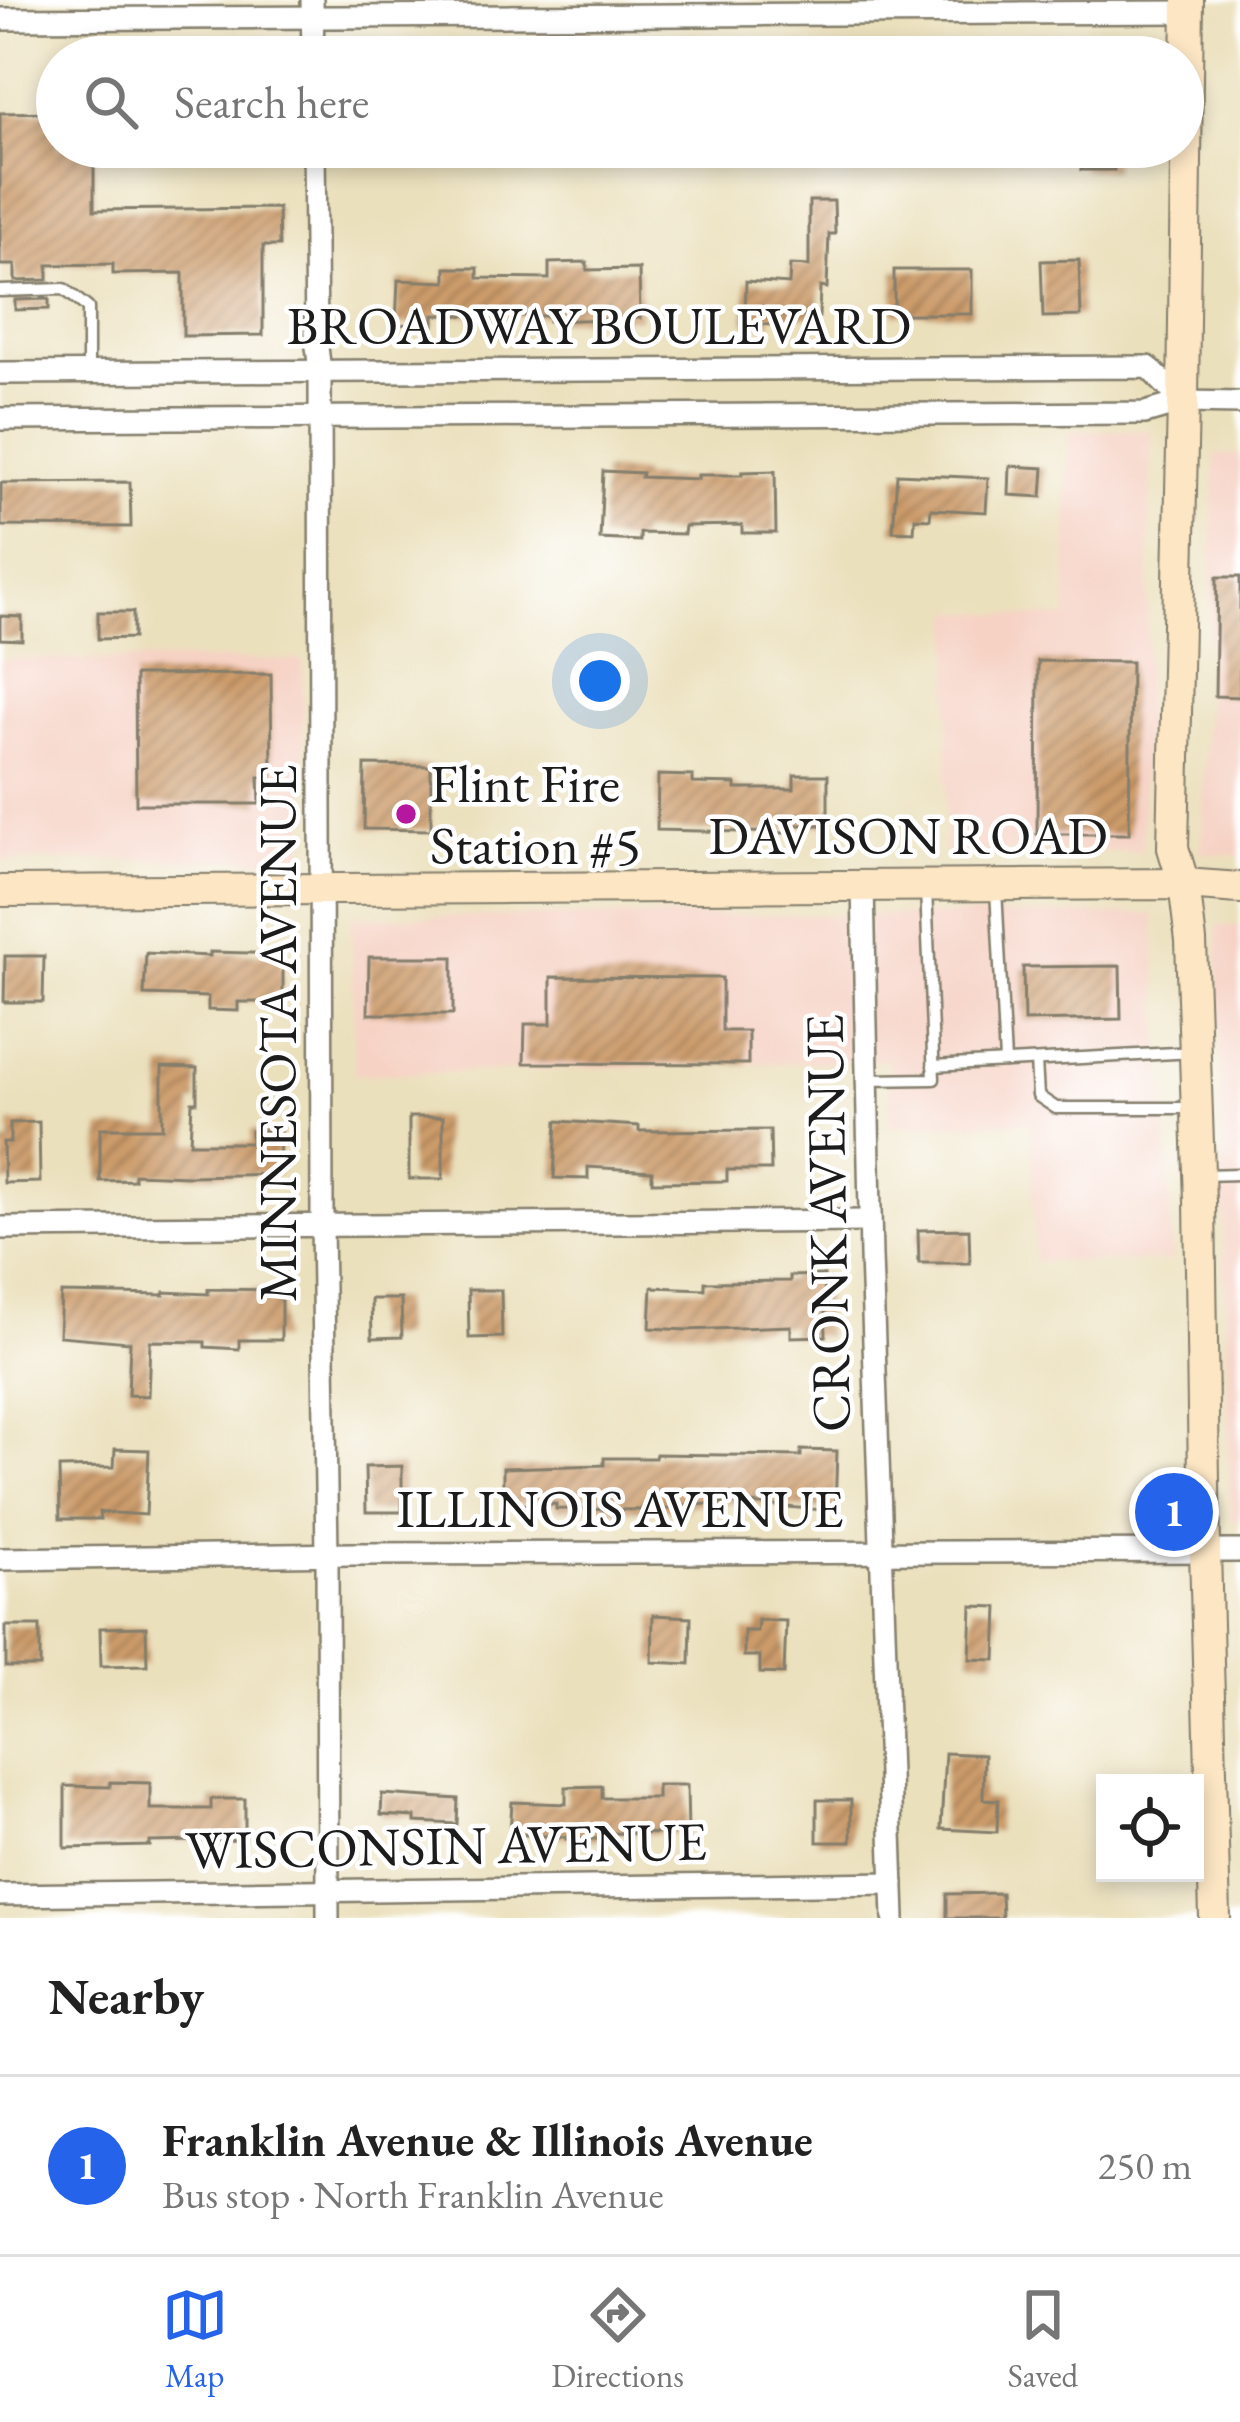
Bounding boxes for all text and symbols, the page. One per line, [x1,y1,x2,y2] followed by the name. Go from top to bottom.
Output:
[36,36,1204,168] search box
[78,69,144,135] icon: search
[174,73,369,131] text: Search here
[287,290,911,360] street label: BROADWAY BOULEVARD
[570,651,630,711] your location
[430,748,641,880] place label: Flint Fire Station #5
[242,764,312,1302] street label: MINNESOTA AVENUE
[708,800,1108,870] street label: DAVISON ROAD
[393,801,419,827] marker: Flint Fire Station #5
[788,1013,866,1433] street label: CRONK AVENUE
[1135,1467,1213,1557] pin: 1
[396,1473,844,1543] street label: ILLINOIS AVENUE
[1096,1774,1204,1882] map controls
[1096,1774,1204,1882] button: locate
[184,1805,708,1885] street label: WISCONSIN AVENUE
[48,1963,204,2029] text: Nearby
[162,2111,813,2169] text: Franklin Avenue & Illinois Avenue
[77,2140,97,2191] text: 1
[1098,2140,1192,2191] text: 250 m
[162,2169,664,2220] text: Bus stop · North Franklin Avenue
[162,2282,228,2397] tab: Map
[551,2282,684,2397] tab: Directions
[1008,2282,1078,2397] tab: Saved

